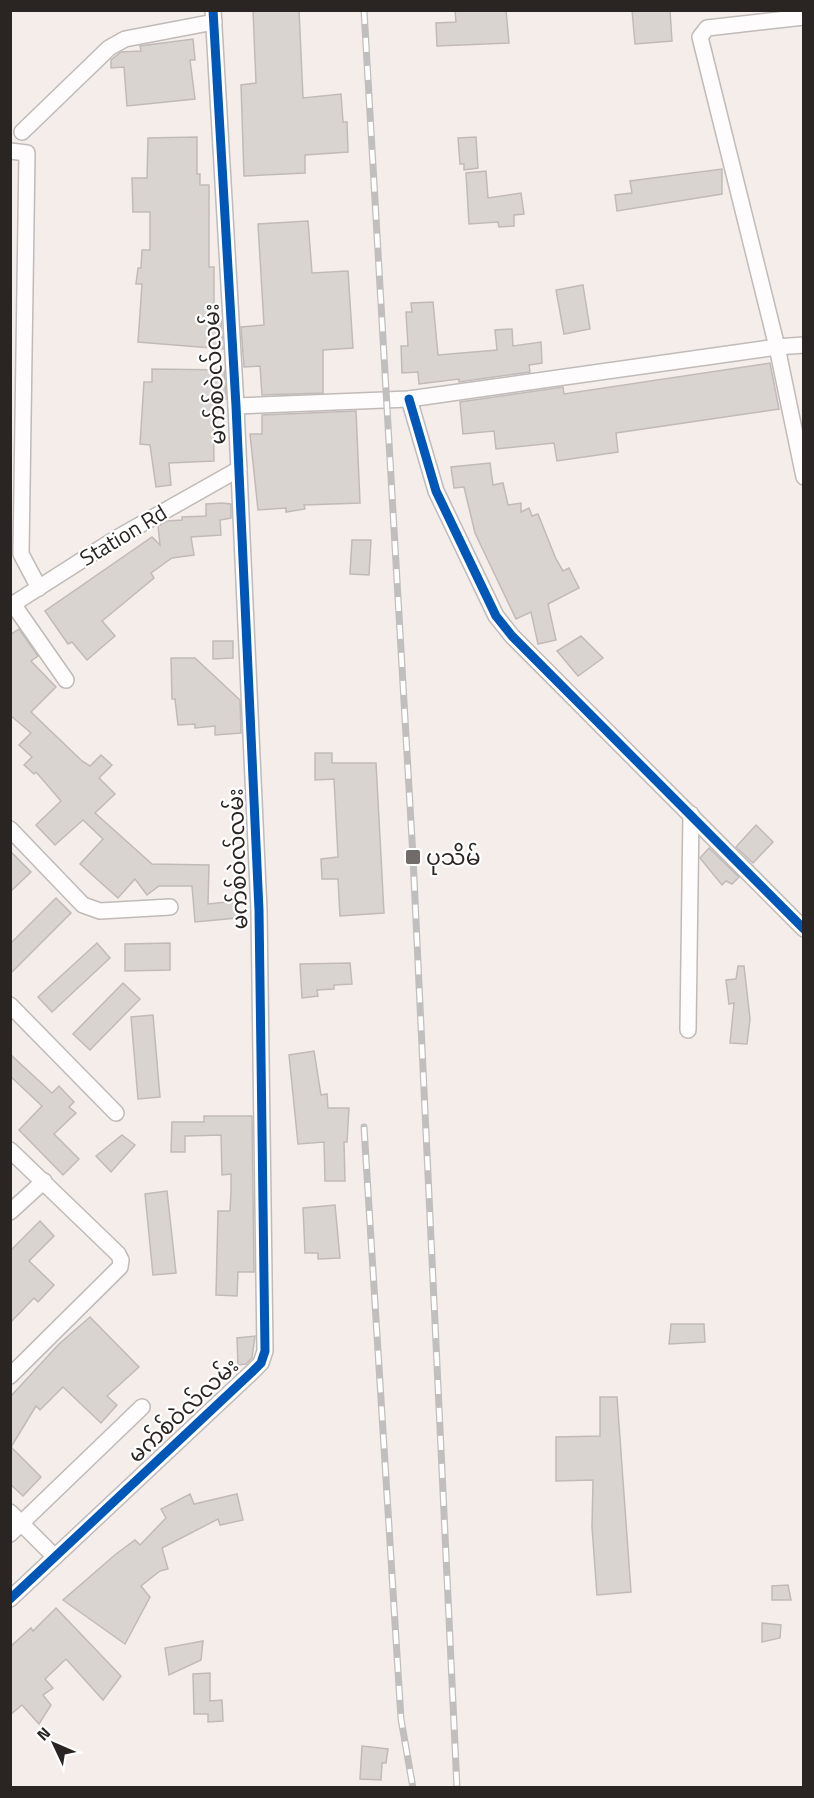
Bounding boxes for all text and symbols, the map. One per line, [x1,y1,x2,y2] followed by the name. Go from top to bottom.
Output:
[193,303,235,445] street label: မက်စ်ဝဲလ်လမ်း
[73,496,173,574] street label: Station Rd
[218,788,256,930] street label: မက်စ်ဝဲလ်လမ်း
[426,840,481,875] place label: ပုသိမ်
[404,848,422,866] marker: ပုသိမ်
[120,1349,246,1471] street label: မက်စ်ဝဲလ်လမ်း
[24,1714,84,1774] north arrow
[31,1721,56,1746] text: N

